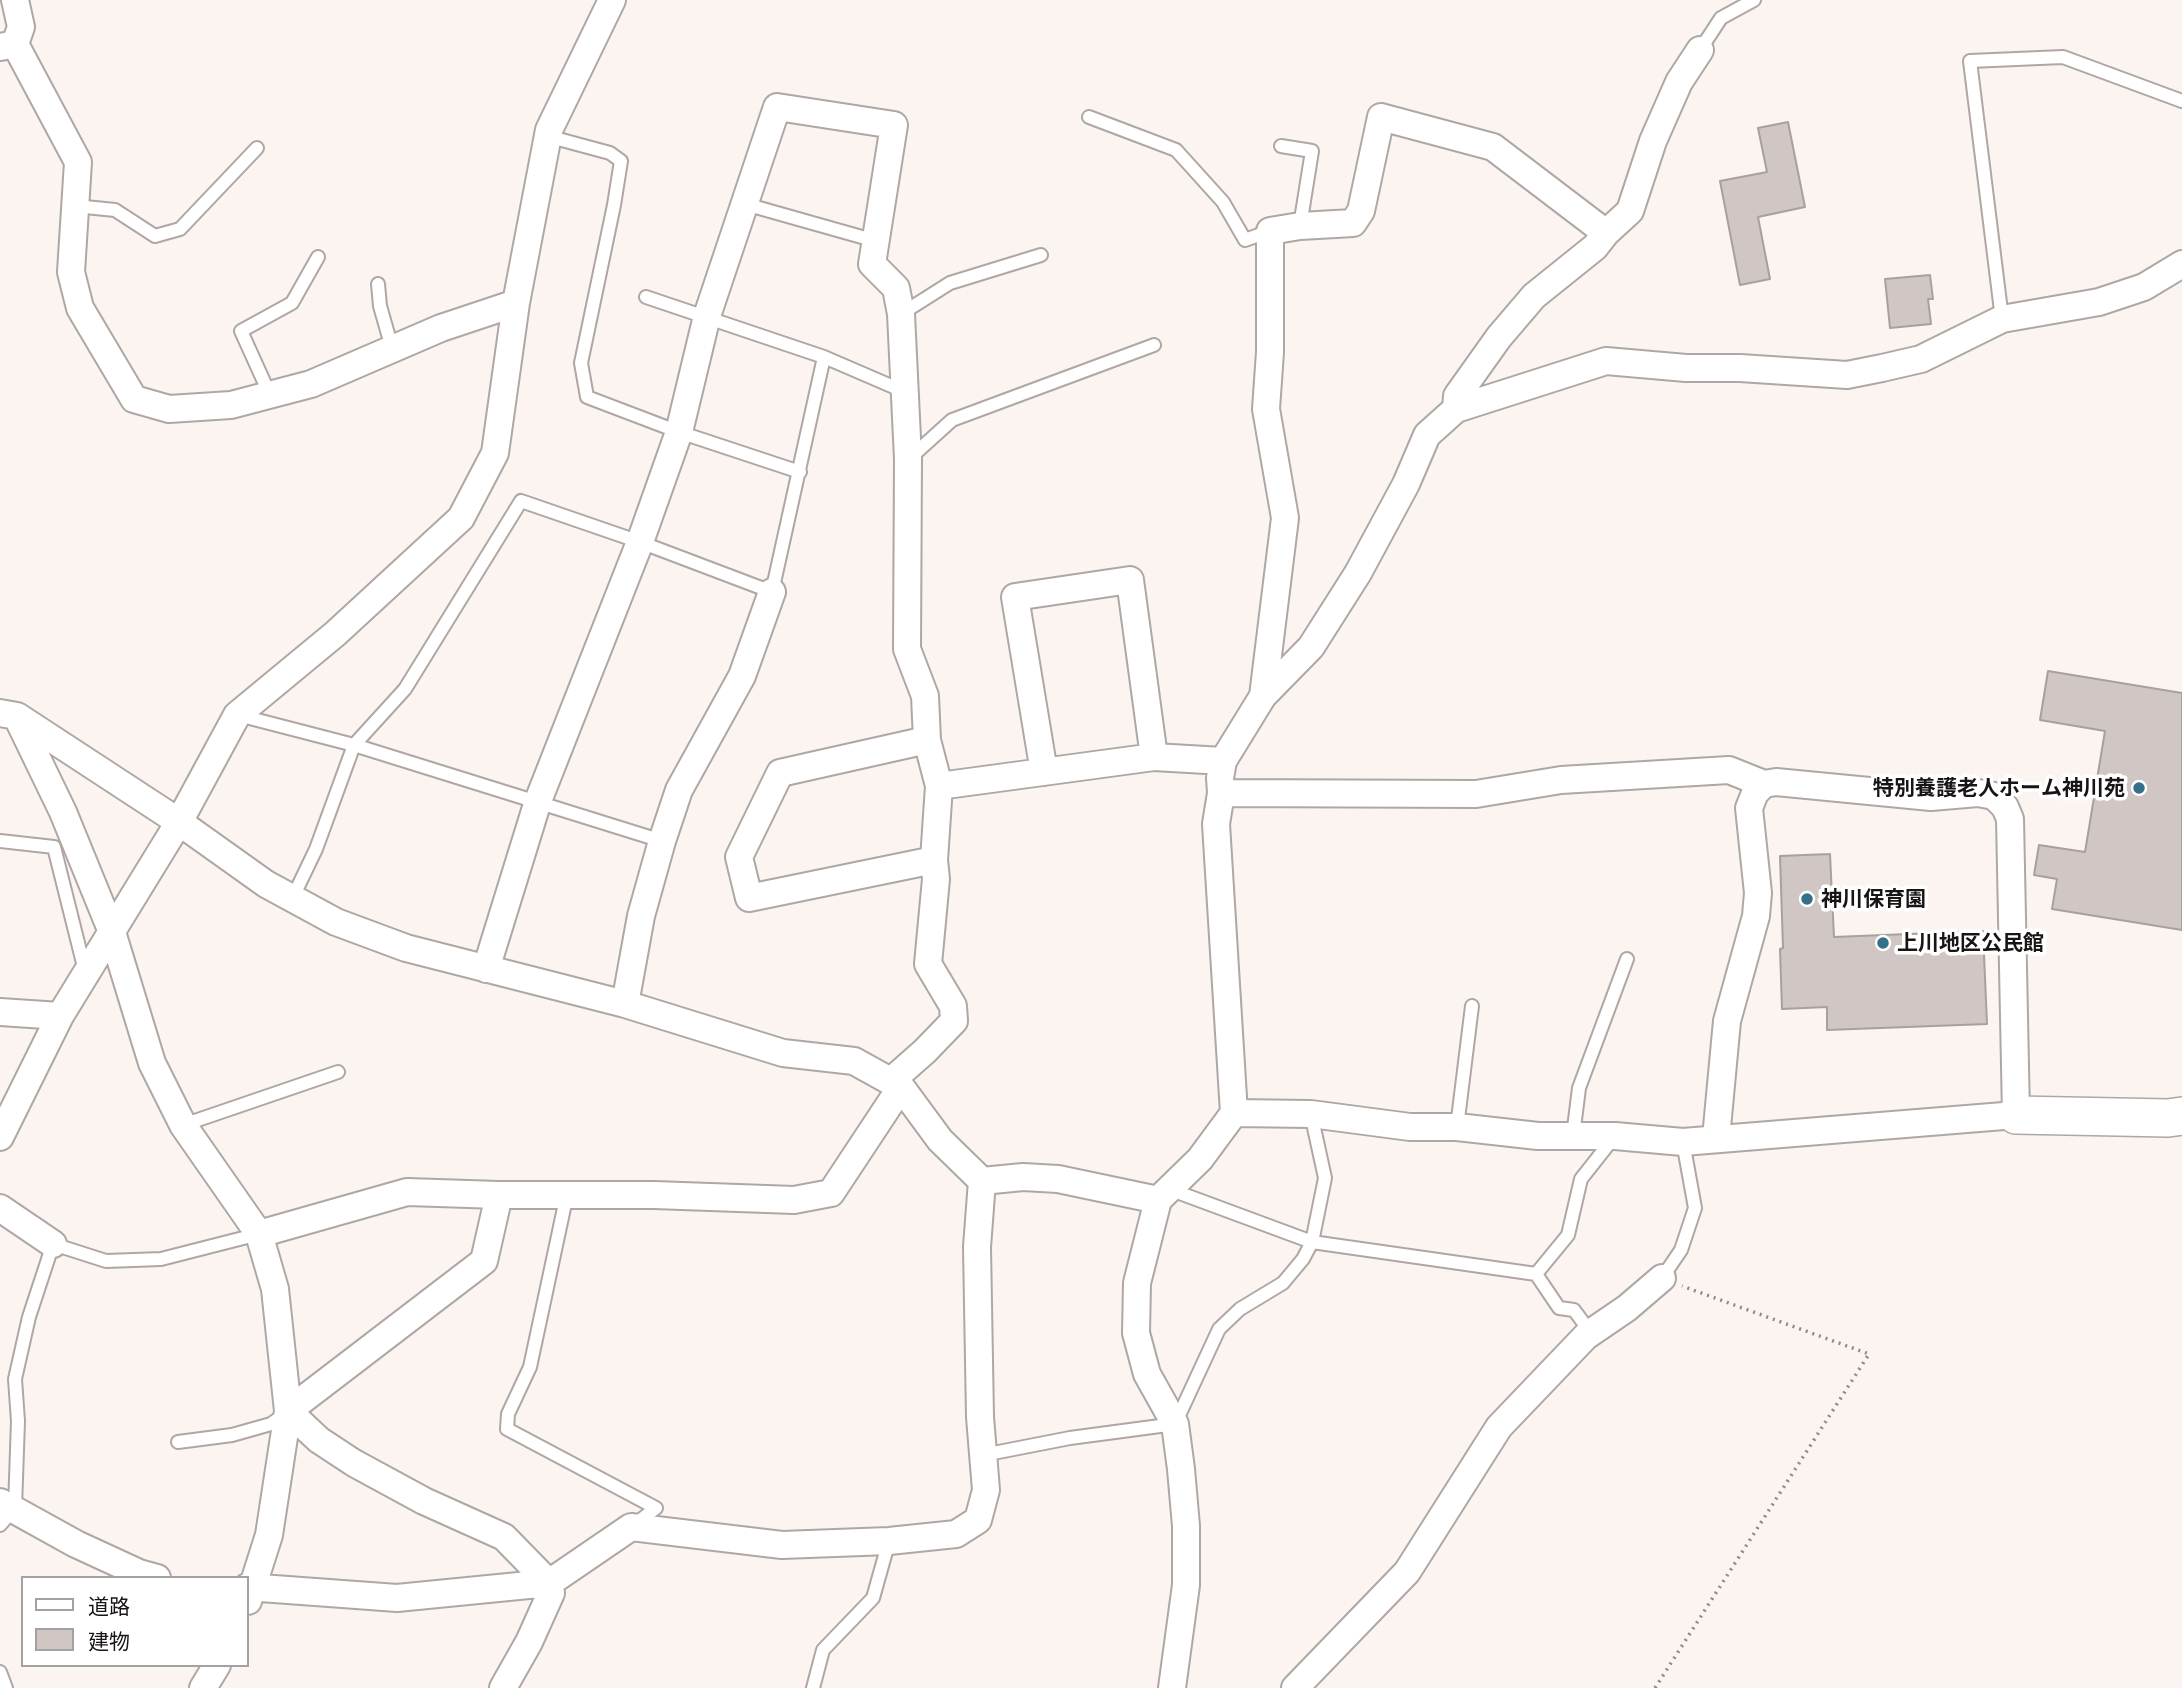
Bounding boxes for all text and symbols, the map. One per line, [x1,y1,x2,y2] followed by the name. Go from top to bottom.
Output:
[1873,775,2125,801] place label: 特別養護老人ホーム神川苑
[2131,780,2147,796] marker: 特別養護老人ホーム神川苑
[1821,886,1926,912] place label: 神川保育園
[1799,891,1815,907] marker: 神川保育園
[1897,930,2044,956] place label: 上川地区公民館
[1875,935,1891,951] marker: 上川地区公民館
[21,1576,248,1667] legend
[88,1593,130,1619] text: 道路
[88,1628,130,1654] text: 建物

